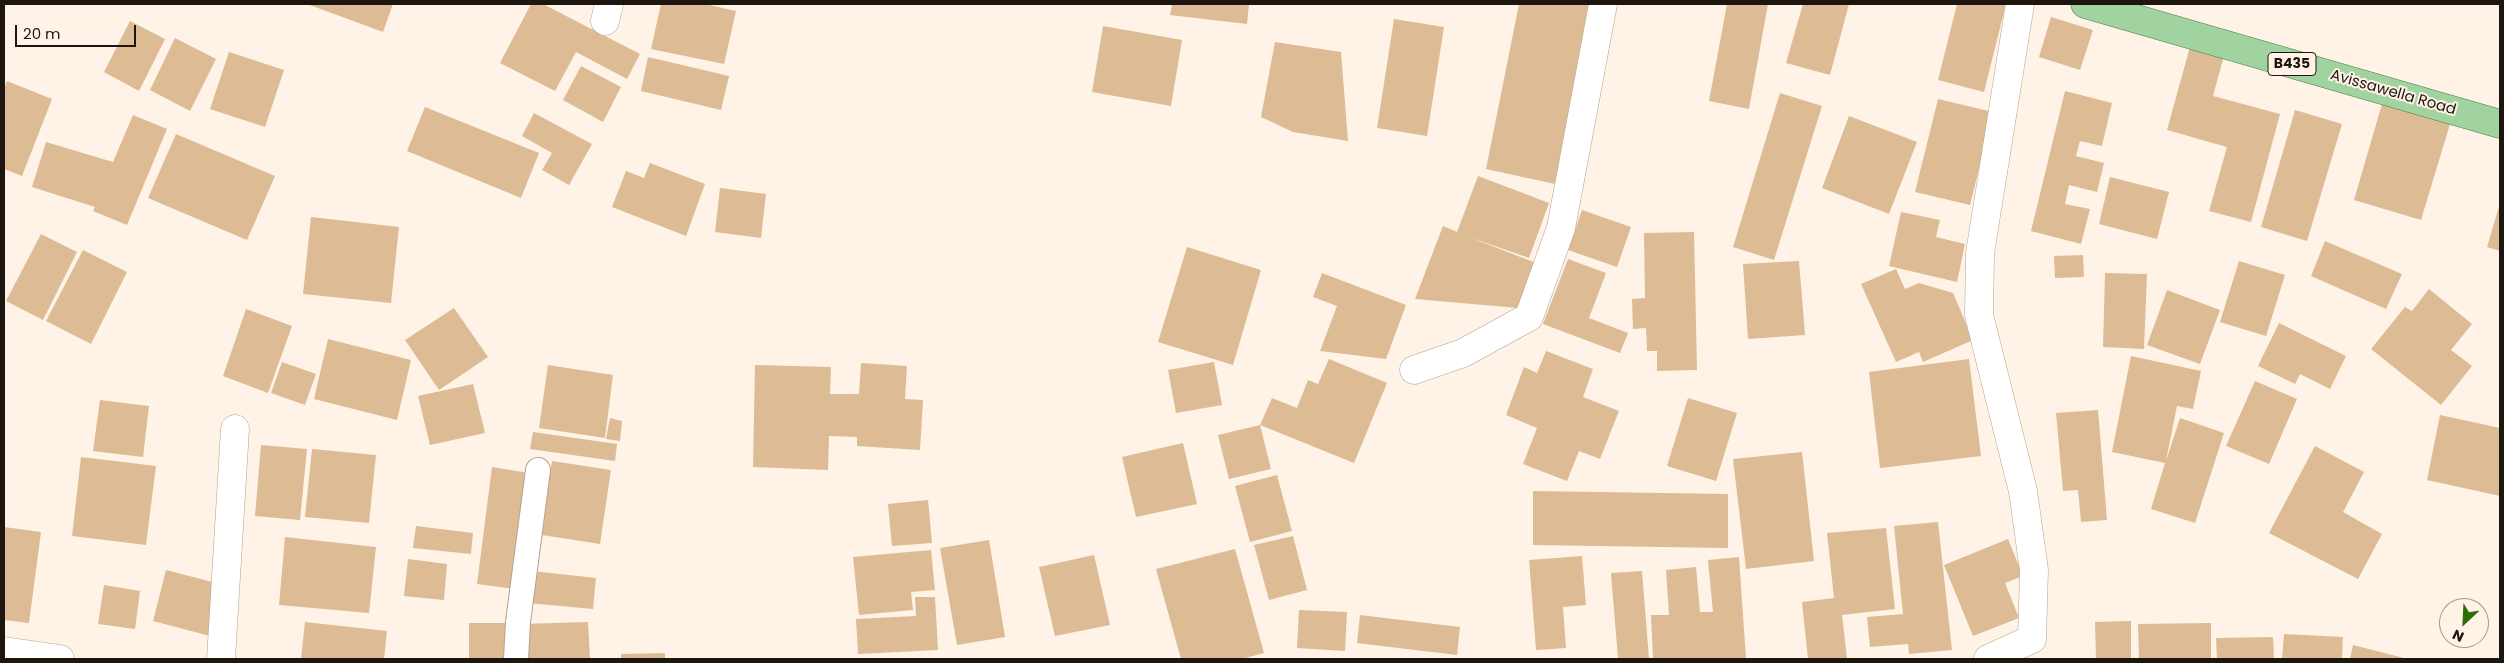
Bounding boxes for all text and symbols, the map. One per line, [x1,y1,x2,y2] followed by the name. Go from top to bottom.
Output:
[18,15,139,47] scale bar
[23,23,61,44] text: 20 m
[2268,52,2316,76] road number: B435
[2328,66,2458,120] street label: Avissawella Road
[2439,598,2489,648] north arrow
[2449,624,2467,647] text: N

